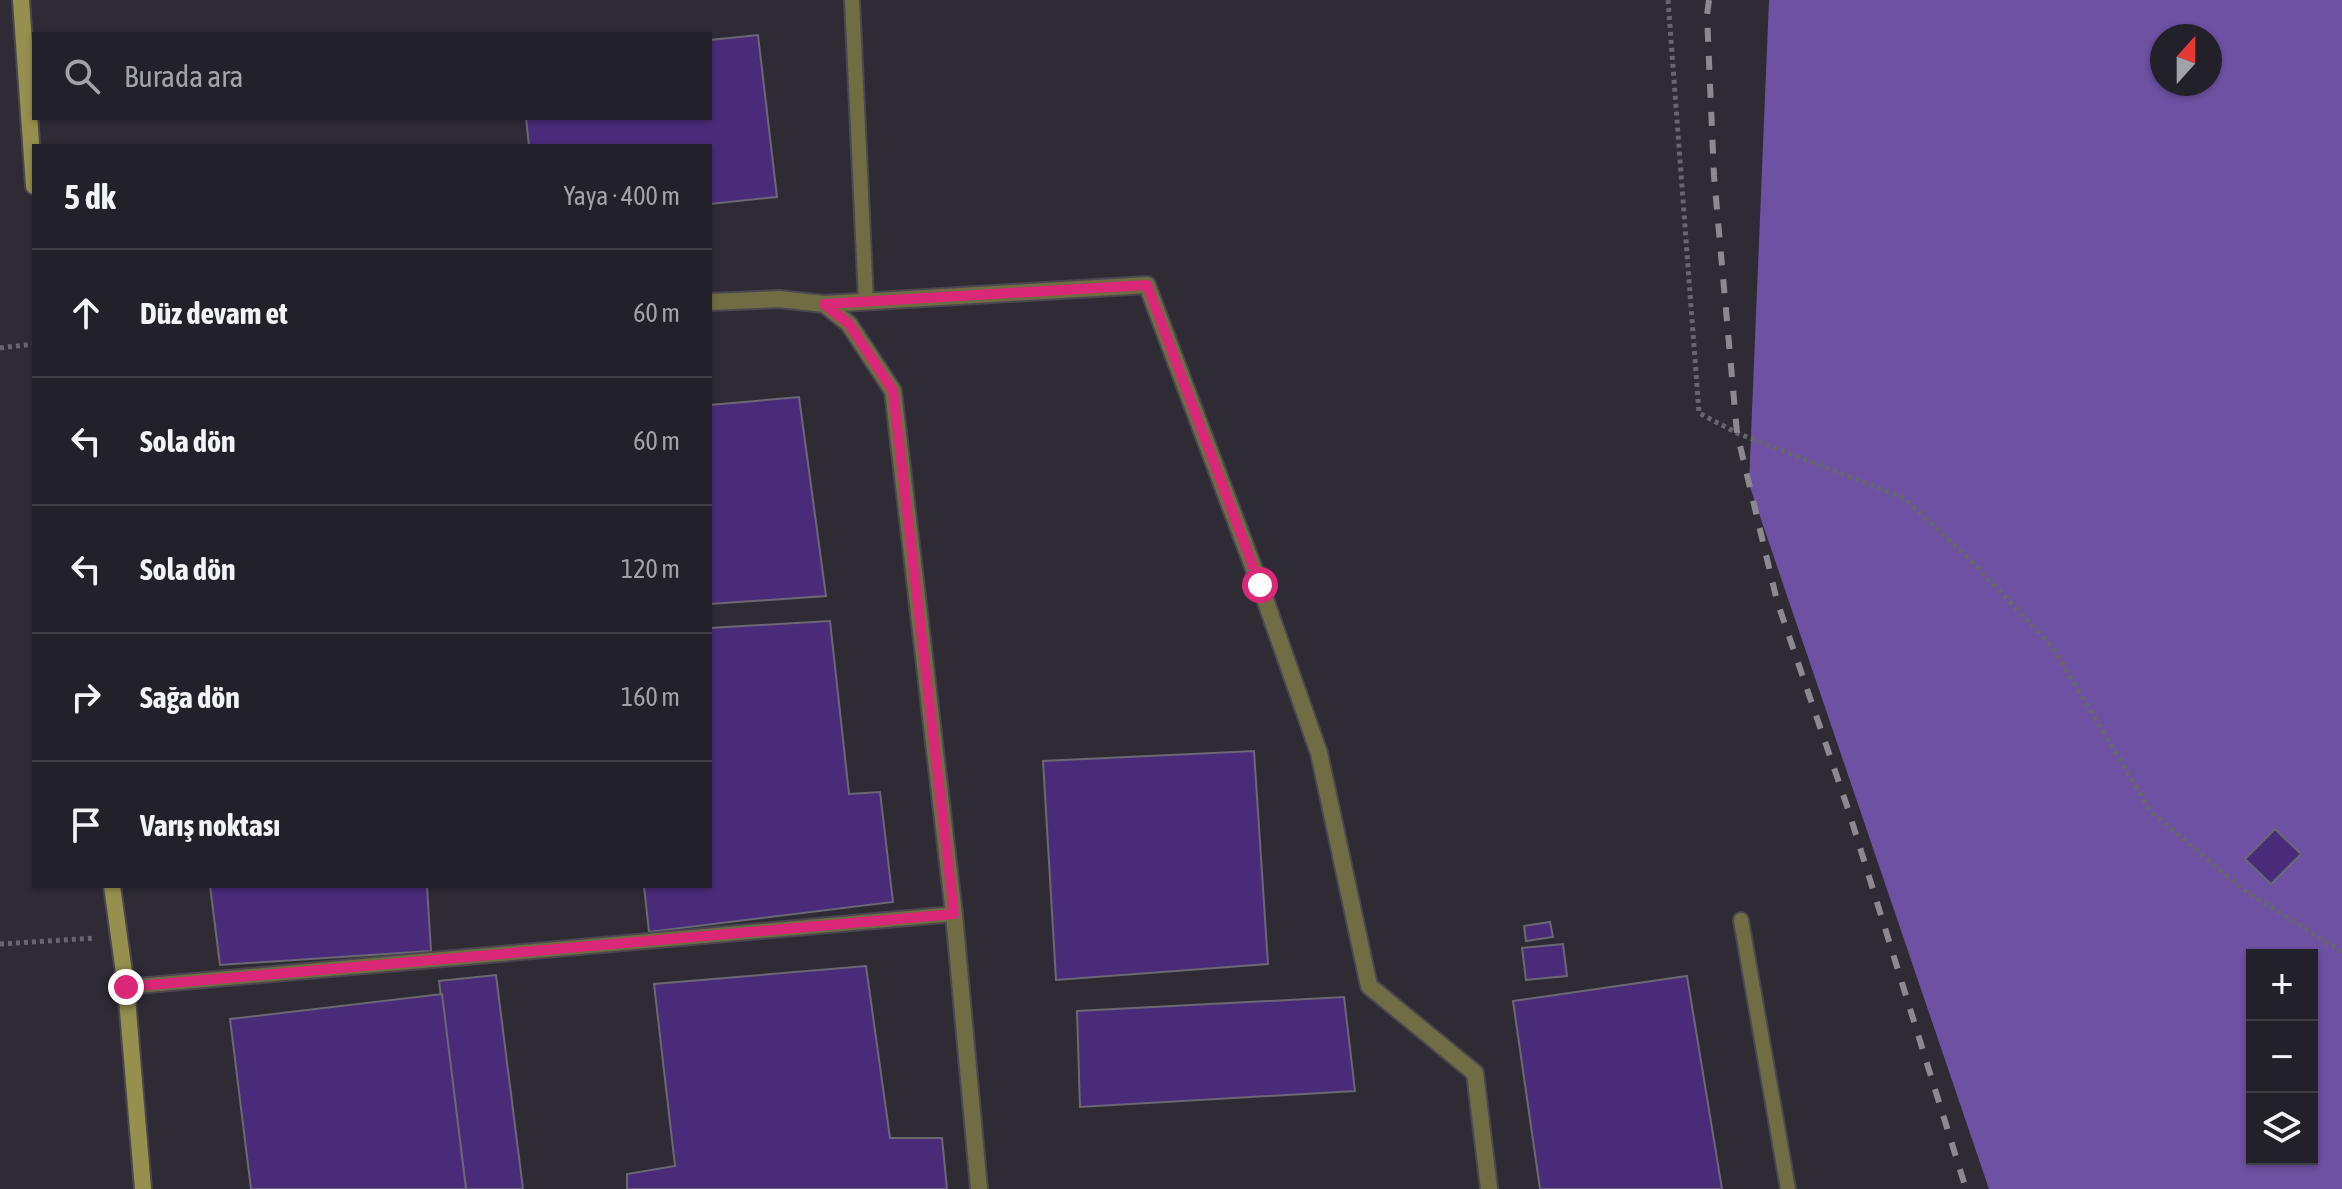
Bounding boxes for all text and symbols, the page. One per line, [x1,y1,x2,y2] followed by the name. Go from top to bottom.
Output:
[2150,24,2222,96] north arrow
[32,32,712,120] search box
[60,54,104,98] icon: search
[124,59,243,93] text: Burada ara
[64,177,116,216] text: 5 dk
[564,181,680,211] text: Yaya · 400 m
[64,291,108,335] icon: ahead
[140,296,288,330] text: Düz devam et
[633,298,680,328] text: 60 m
[64,419,108,463] icon: left
[140,424,236,458] text: Sola dön
[633,426,680,456] text: 60 m
[64,547,108,591] icon: left
[140,552,236,586] text: Sola dön
[621,554,680,584] text: 120 m
[1242,567,1278,603] route start
[64,675,108,719] icon: right
[140,680,240,714] text: Sağa dön
[621,682,680,712] text: 160 m
[64,803,108,847] icon: arrive
[140,808,280,842] text: Varış noktası
[2246,949,2318,1165] map controls
[2246,949,2318,1021] button: +
[108,969,144,1005] route end
[2246,1021,2318,1093] button: −
[2246,1093,2318,1165] button: layers

